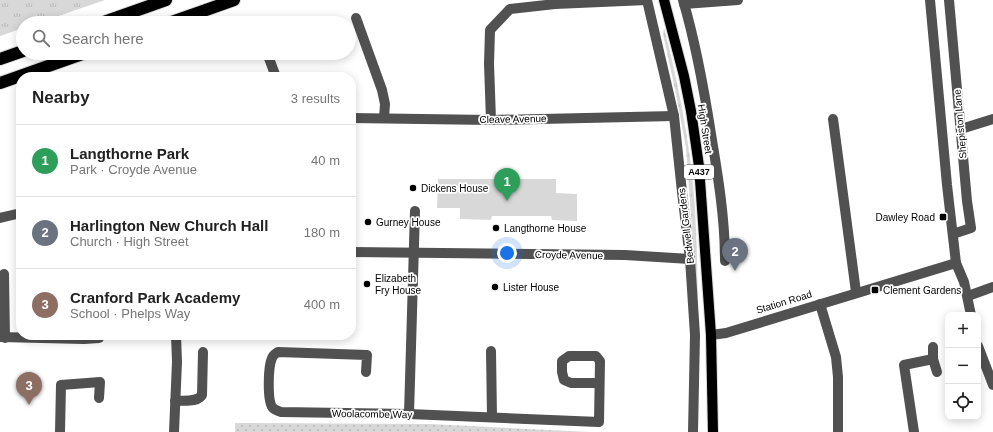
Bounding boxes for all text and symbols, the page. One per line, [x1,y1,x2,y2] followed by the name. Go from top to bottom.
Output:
[16,16,356,60] search box
[30,27,52,49] icon: search
[62,30,144,47] text: Search here
[32,88,90,107] text: Nearby
[951,88,969,159] street label: Shepiston Lane
[291,91,340,106] text: 3 results
[696,103,714,155] street label: High Street
[479,113,547,125] street label: Cleave Avenue
[70,145,189,162] text: Langthorne Park
[41,153,49,168] text: 1
[311,153,340,168] text: 40 m
[70,162,197,177] text: Park · Croyde Avenue
[684,165,714,179] road number: A437
[494,168,520,201] pin: 1
[408,183,418,193] marker: Dickens House
[421,183,489,194] place label: Dickens House
[676,188,696,264] street label: Bedwell Gardens
[876,212,935,223] place label: Dawley Road
[938,212,948,222] marker: Dawley Road
[70,217,268,234] text: Harlington New Church Hall
[363,217,373,227] marker: Gurney House
[376,217,441,228] place label: Gurney House
[491,223,501,233] marker: Langthorne House
[504,223,587,234] place label: Langthorne House
[41,225,49,240] text: 2
[304,225,340,240] text: 180 m
[70,234,189,249] text: Church · High Street
[722,238,748,271] pin: 2
[497,243,517,263] your location
[535,249,604,261] street label: Croyde Avenue
[375,273,422,296] place label: Elizabeth Fry House
[362,279,372,289] marker: Elizabeth Fry House
[490,282,500,292] marker: Lister House
[503,282,560,293] place label: Lister House
[870,285,880,295] marker: Clement Gardens
[883,285,961,296] place label: Clement Gardens
[755,288,813,316] street label: Station Road
[70,289,240,306] text: Cranford Park Academy
[41,297,49,312] text: 3
[304,297,340,312] text: 400 m
[70,306,190,321] text: School · Phelps Way
[945,312,981,420] map controls
[945,312,981,348] button: +
[945,348,981,384] button: −
[16,372,42,405] pin: 3
[945,384,981,420] button: locate
[332,408,412,420] street label: Woolacombe Way

